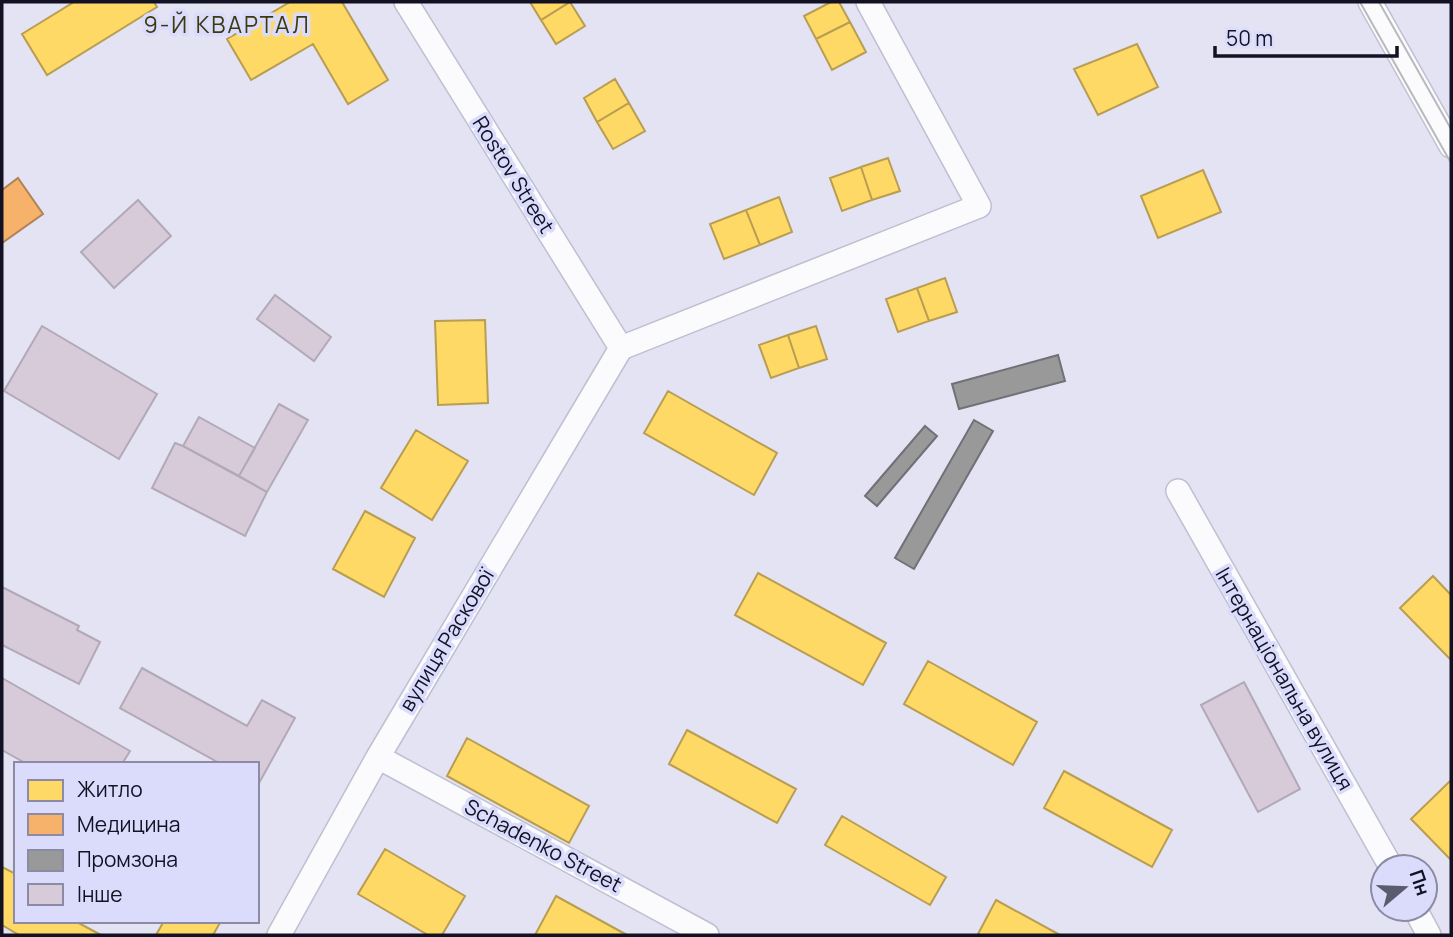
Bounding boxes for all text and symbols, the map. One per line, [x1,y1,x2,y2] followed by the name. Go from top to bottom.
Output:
[143,8,311,40] district label: 9-Й КВАРТАЛ
[1215,14,1397,58] scale bar
[1226,24,1273,52] text: 50 m
[467,111,561,238] street label: Rostov Street
[392,562,500,716] street label: вулиця Раскової
[1210,562,1360,795] street label: Інтернаціональна вулиця
[14,762,259,923] legend
[77,775,143,803] text: Житло
[460,792,627,898] street label: Schadenko Street
[77,810,180,838] text: Медицина
[77,845,178,873] text: Промзона
[1369,853,1439,923] north arrow
[1404,866,1437,899] text: Пн
[77,880,123,908] text: Інше

